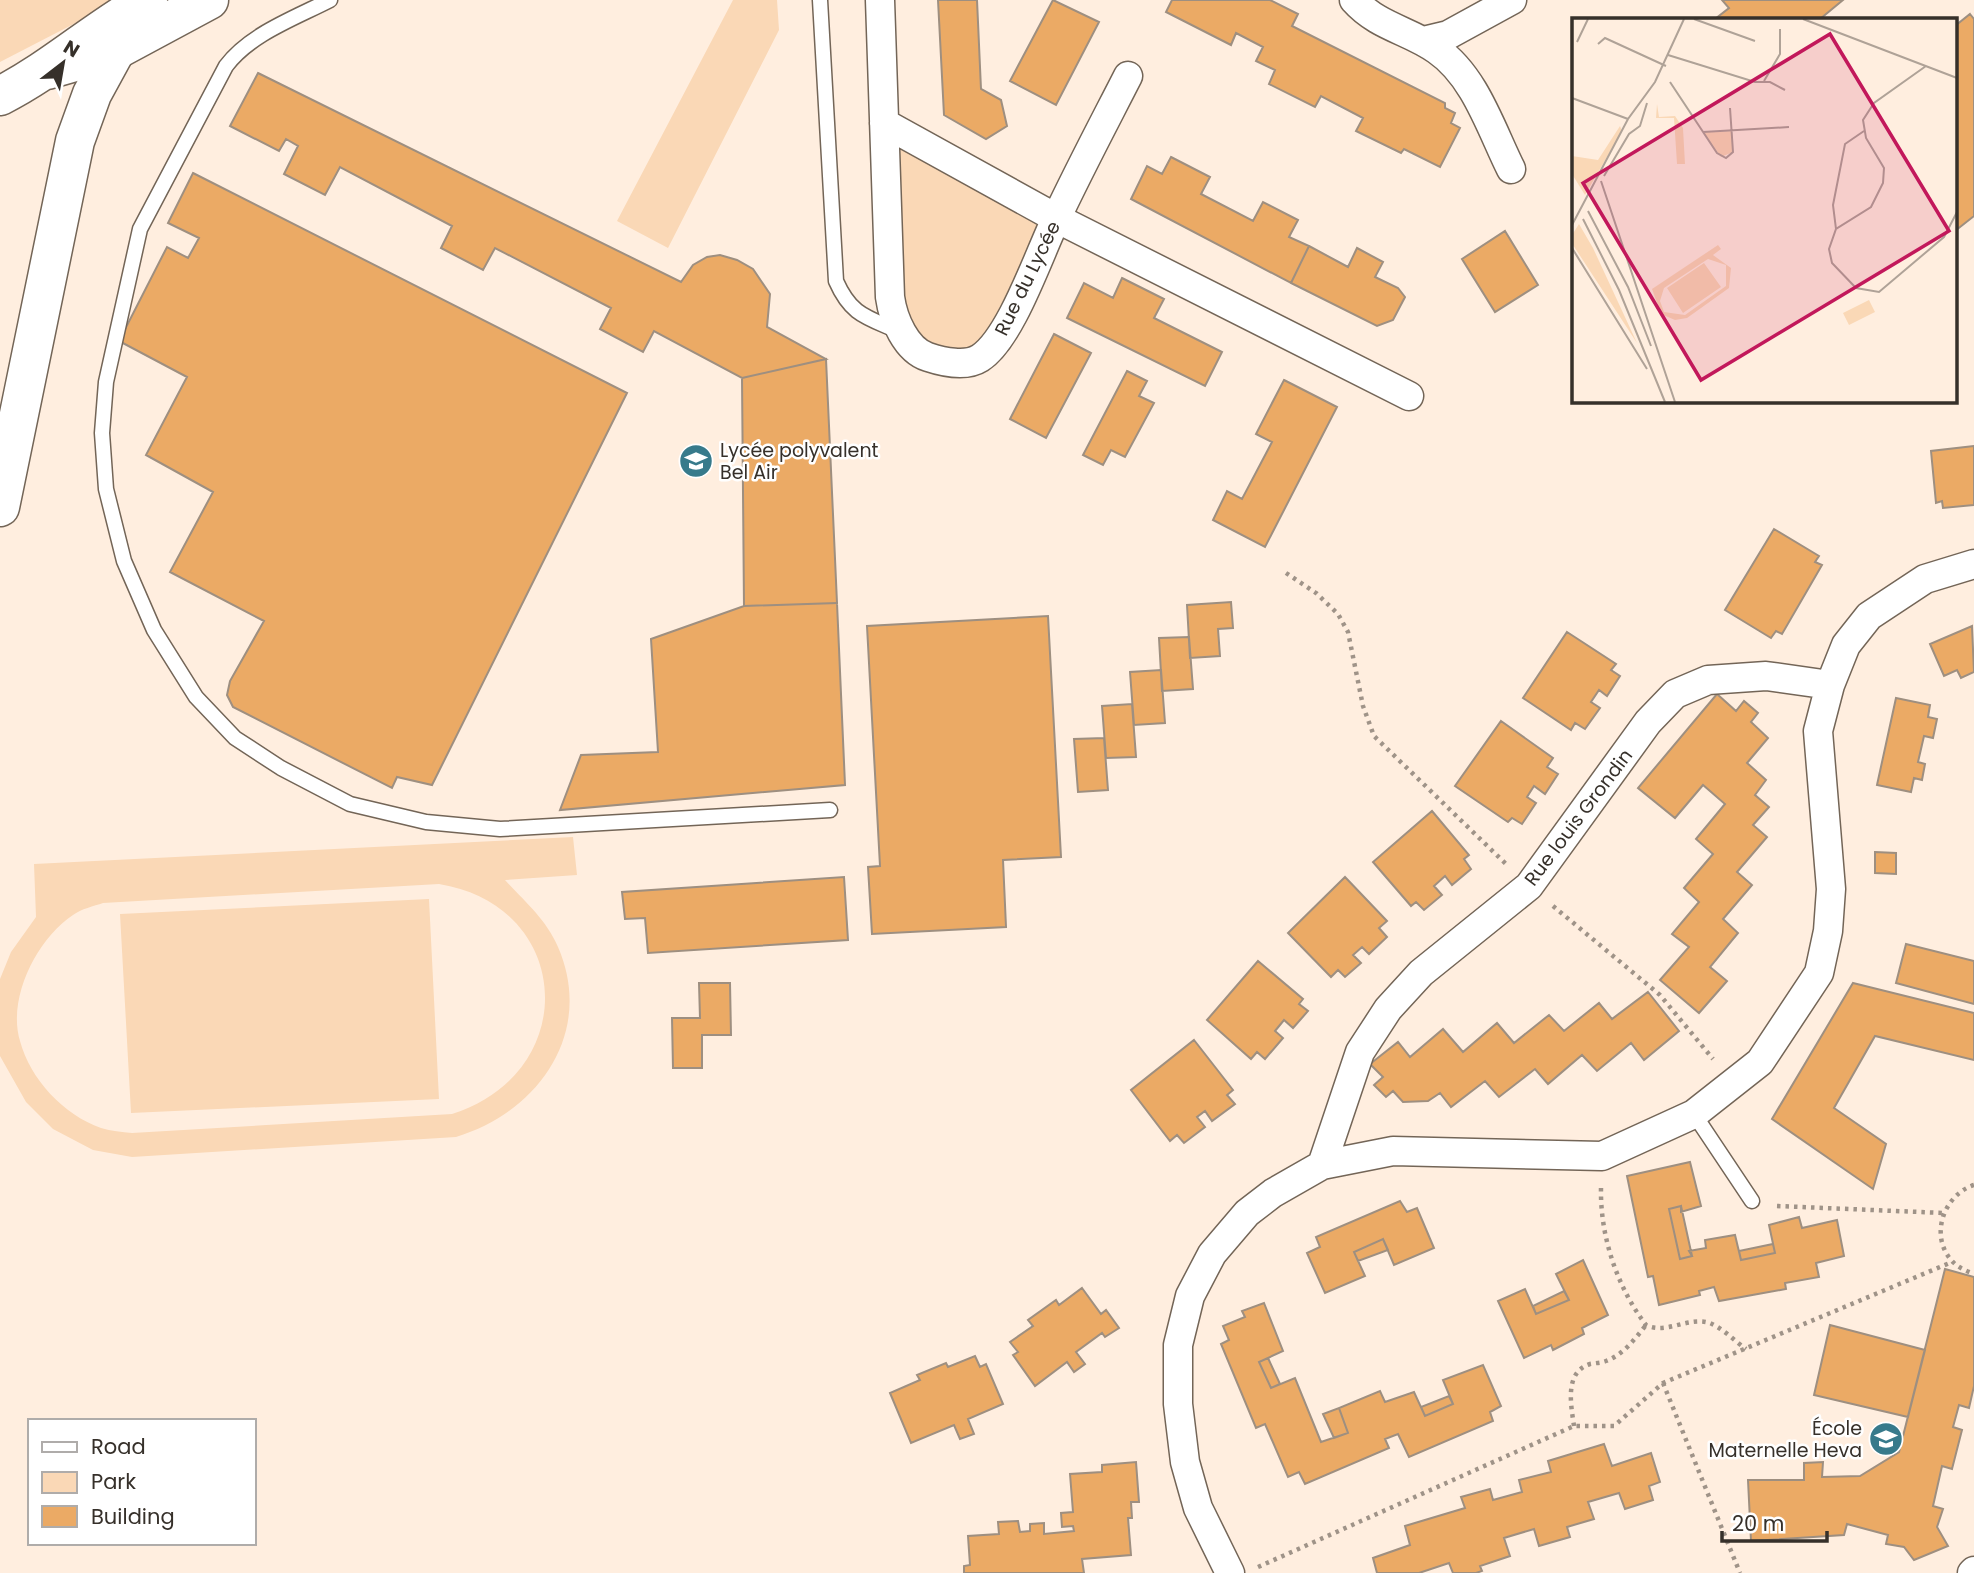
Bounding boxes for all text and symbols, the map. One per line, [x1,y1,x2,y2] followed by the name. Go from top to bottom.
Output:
[1572,18,1956,402] inset map
[28,28,98,98] north arrow
[58,34,85,64] text: N
[988,216,1067,340] street label: Rue du Lycée
[720,437,879,486] place label: Lycée polyvalent Bel Air
[677,442,715,480] school or university icon: Lycée polyvalent Bel Air
[1518,743,1639,891] street label: Rue louis Grondin
[1708,1415,1862,1464] place label: École Maternelle Heva
[28,1419,256,1545] legend
[1867,1420,1905,1458] school or university icon: École Maternelle Heva
[91,1432,146,1461] text: Road
[91,1467,136,1496] text: Park
[1722,1500,1827,1544] scale bar
[91,1502,175,1531] text: Building
[1732,1509,1785,1538] text: 20 m

